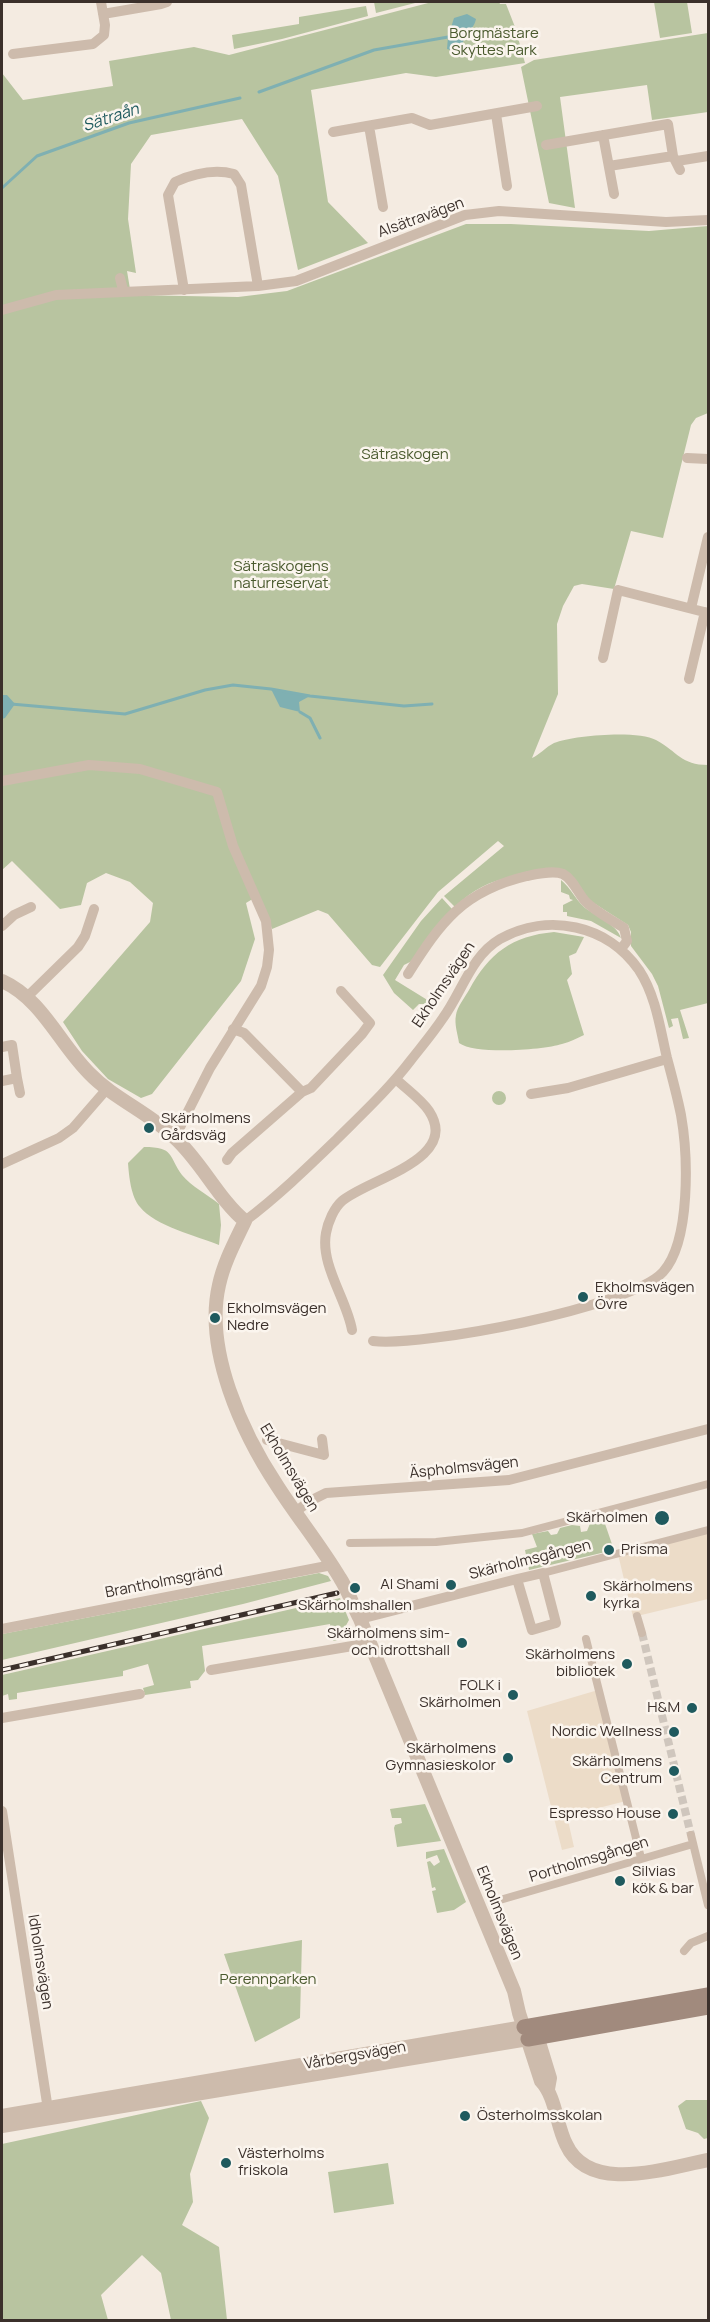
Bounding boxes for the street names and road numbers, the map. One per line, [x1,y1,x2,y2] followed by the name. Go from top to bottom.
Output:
[376,194,466,242] street label: Alsätravägen
[409,939,479,1031] street label: Ekholmsvägen
[256,1421,322,1515] street label: Ekholmsvägen
[409,1453,519,1483] street label: Äspholmsvägen
[467,1536,593,1584] street label: Skärholmsgången
[104,1562,224,1602] street label: Brantholmsgränd
[527,1833,651,1887] street label: Portholmsgången
[472,1864,526,1962] street label: Ekholmsvägen
[24,1913,56,2011] street label: Idholmsvägen
[303,2038,407,2074] street label: Vårbergsvägen

